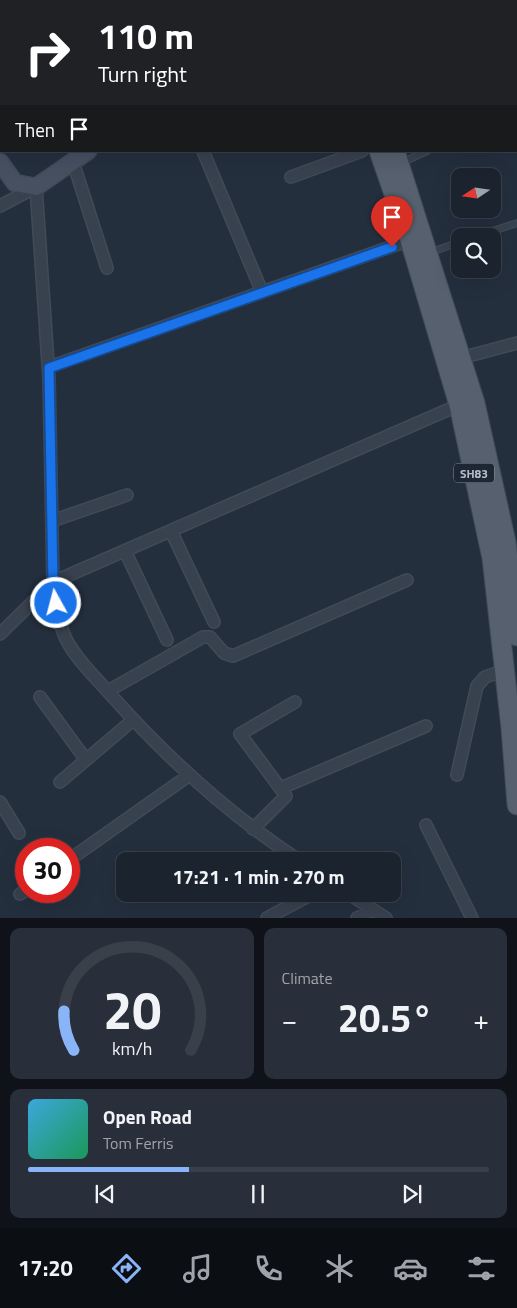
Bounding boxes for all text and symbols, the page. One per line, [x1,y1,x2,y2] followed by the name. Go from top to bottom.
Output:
[98,9,194,63] text: 110 m
[15,20,80,85] icon: right
[98,57,187,91] text: Turn right
[15,115,55,144] text: Then
[65,115,93,143] icon: arrive
[451,168,501,218] north arrow
[451,168,501,278] map controls
[371,196,413,247] pin
[378,203,406,231] icon: arrive
[451,228,501,278] button: search
[454,463,494,482] road number: SH83
[29,576,81,628] position arrow
[15,838,80,903] speed limit sign: 30
[172,862,345,891] text: 17:21 · 1 min · 270 m
[282,966,333,990] text: Climate
[103,970,161,1049] text: 20
[338,989,433,1047] text: 20.5°
[282,998,297,1041] text: −
[473,998,489,1041] text: +
[112,1035,152,1062] text: km/h
[103,1102,192,1131] text: Open Road
[103,1131,174,1155] text: Tom Ferris
[91,1180,119,1208] icon: previous
[244,1180,272,1208] icon: pause
[398,1180,426,1208] icon: next
[18,1251,73,1285] text: 17:20
[109,1251,144,1286] icon: directions
[180,1251,215,1286] icon: music
[251,1251,286,1286] icon: phone
[322,1251,357,1286] icon: climate
[393,1251,428,1286] icon: car
[464,1251,499,1286] icon: filters

